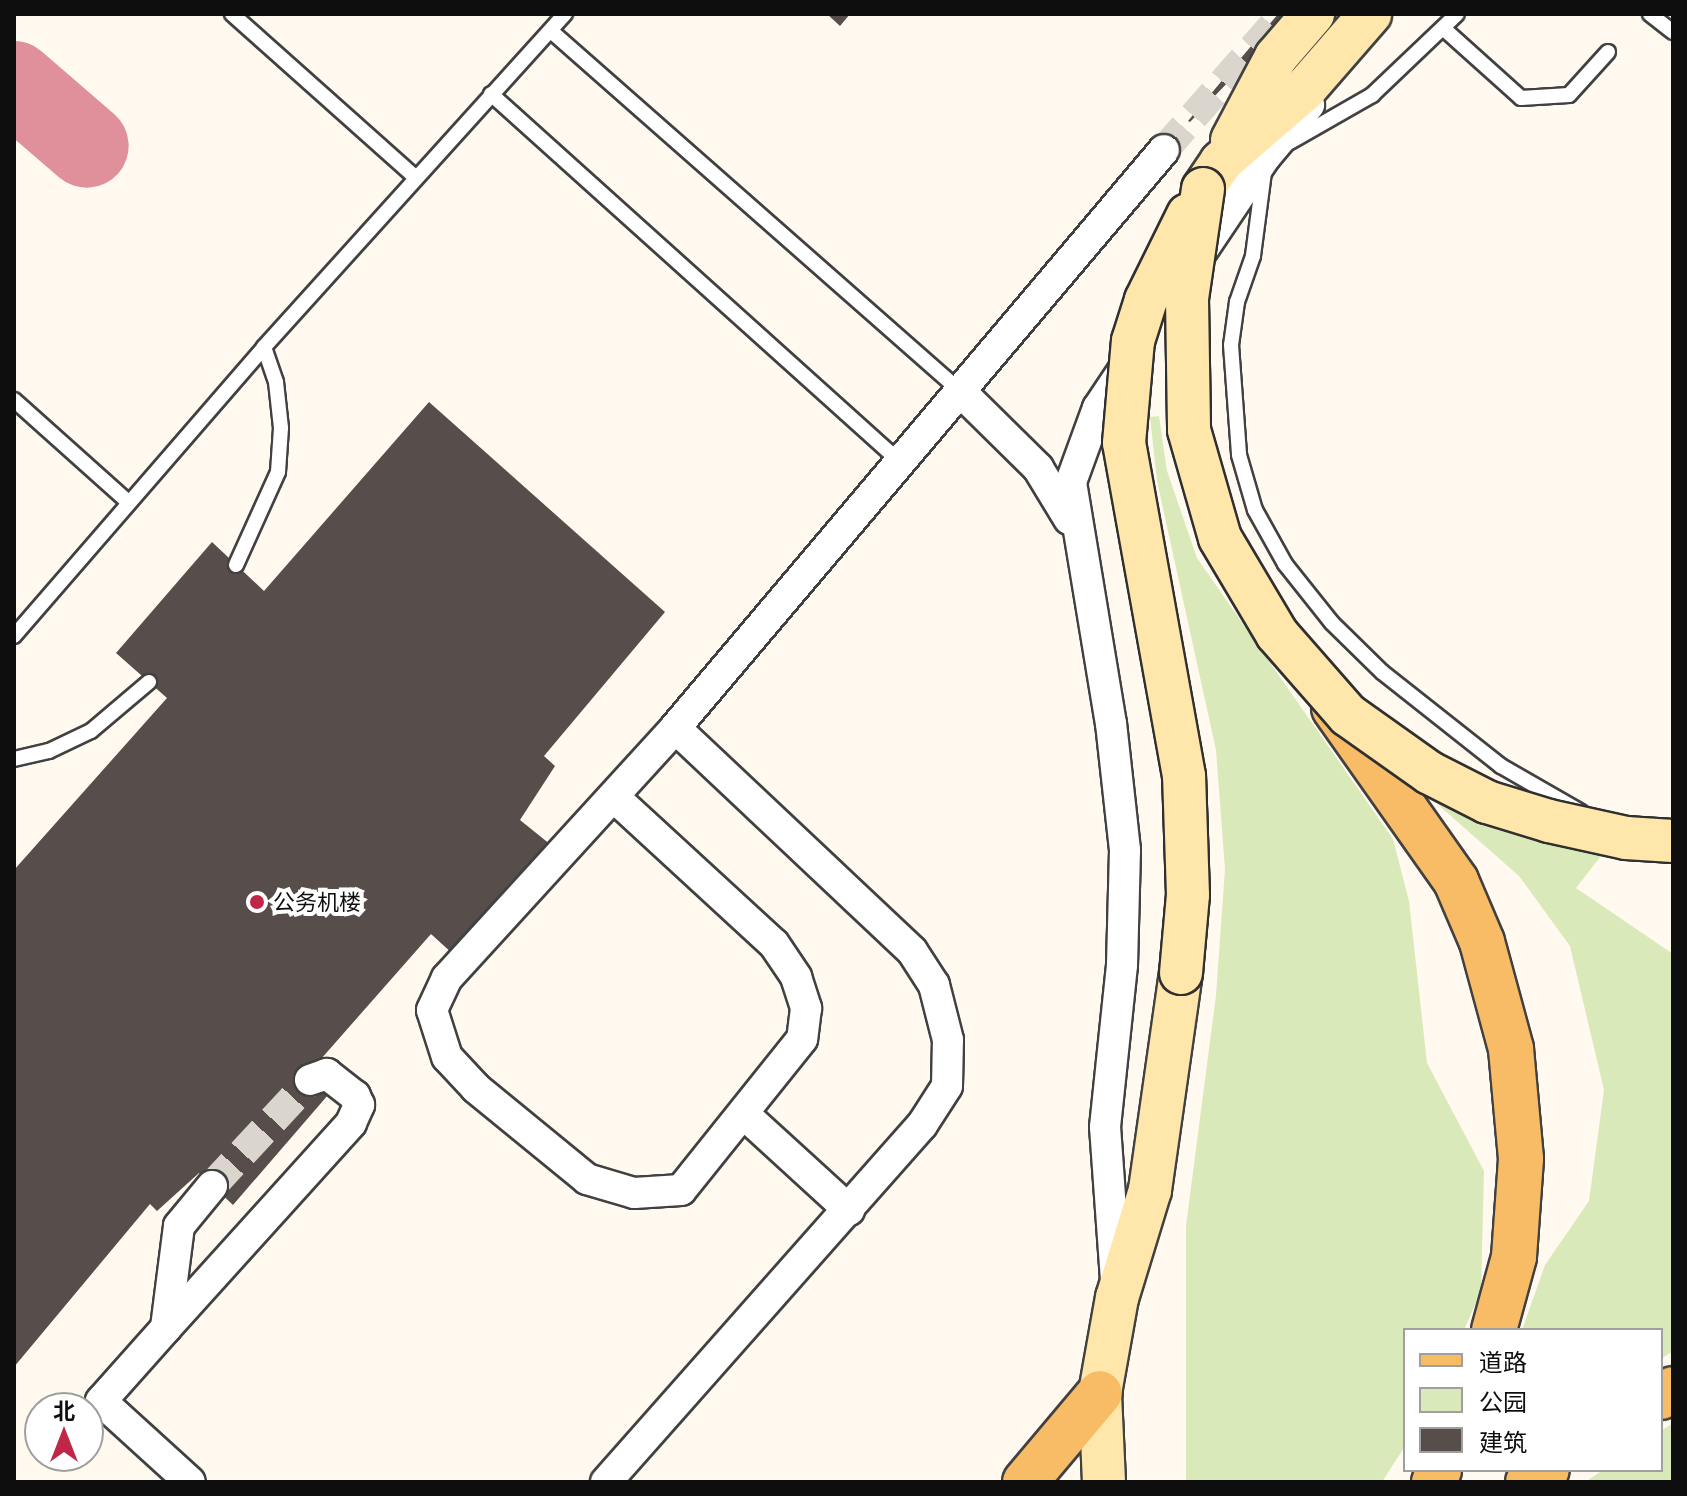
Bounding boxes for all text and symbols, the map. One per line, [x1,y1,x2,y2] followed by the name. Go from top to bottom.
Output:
[273,889,361,915] place label: 公务机楼
[248,893,266,911] marker: 公务机楼
[1403,1328,1663,1472] legend
[1479,1345,1527,1378] text: 道路
[1479,1385,1527,1418] text: 公园
[24,1392,104,1472] north arrow
[53,1395,75,1425] text: 北
[1479,1425,1527,1458] text: 建筑

